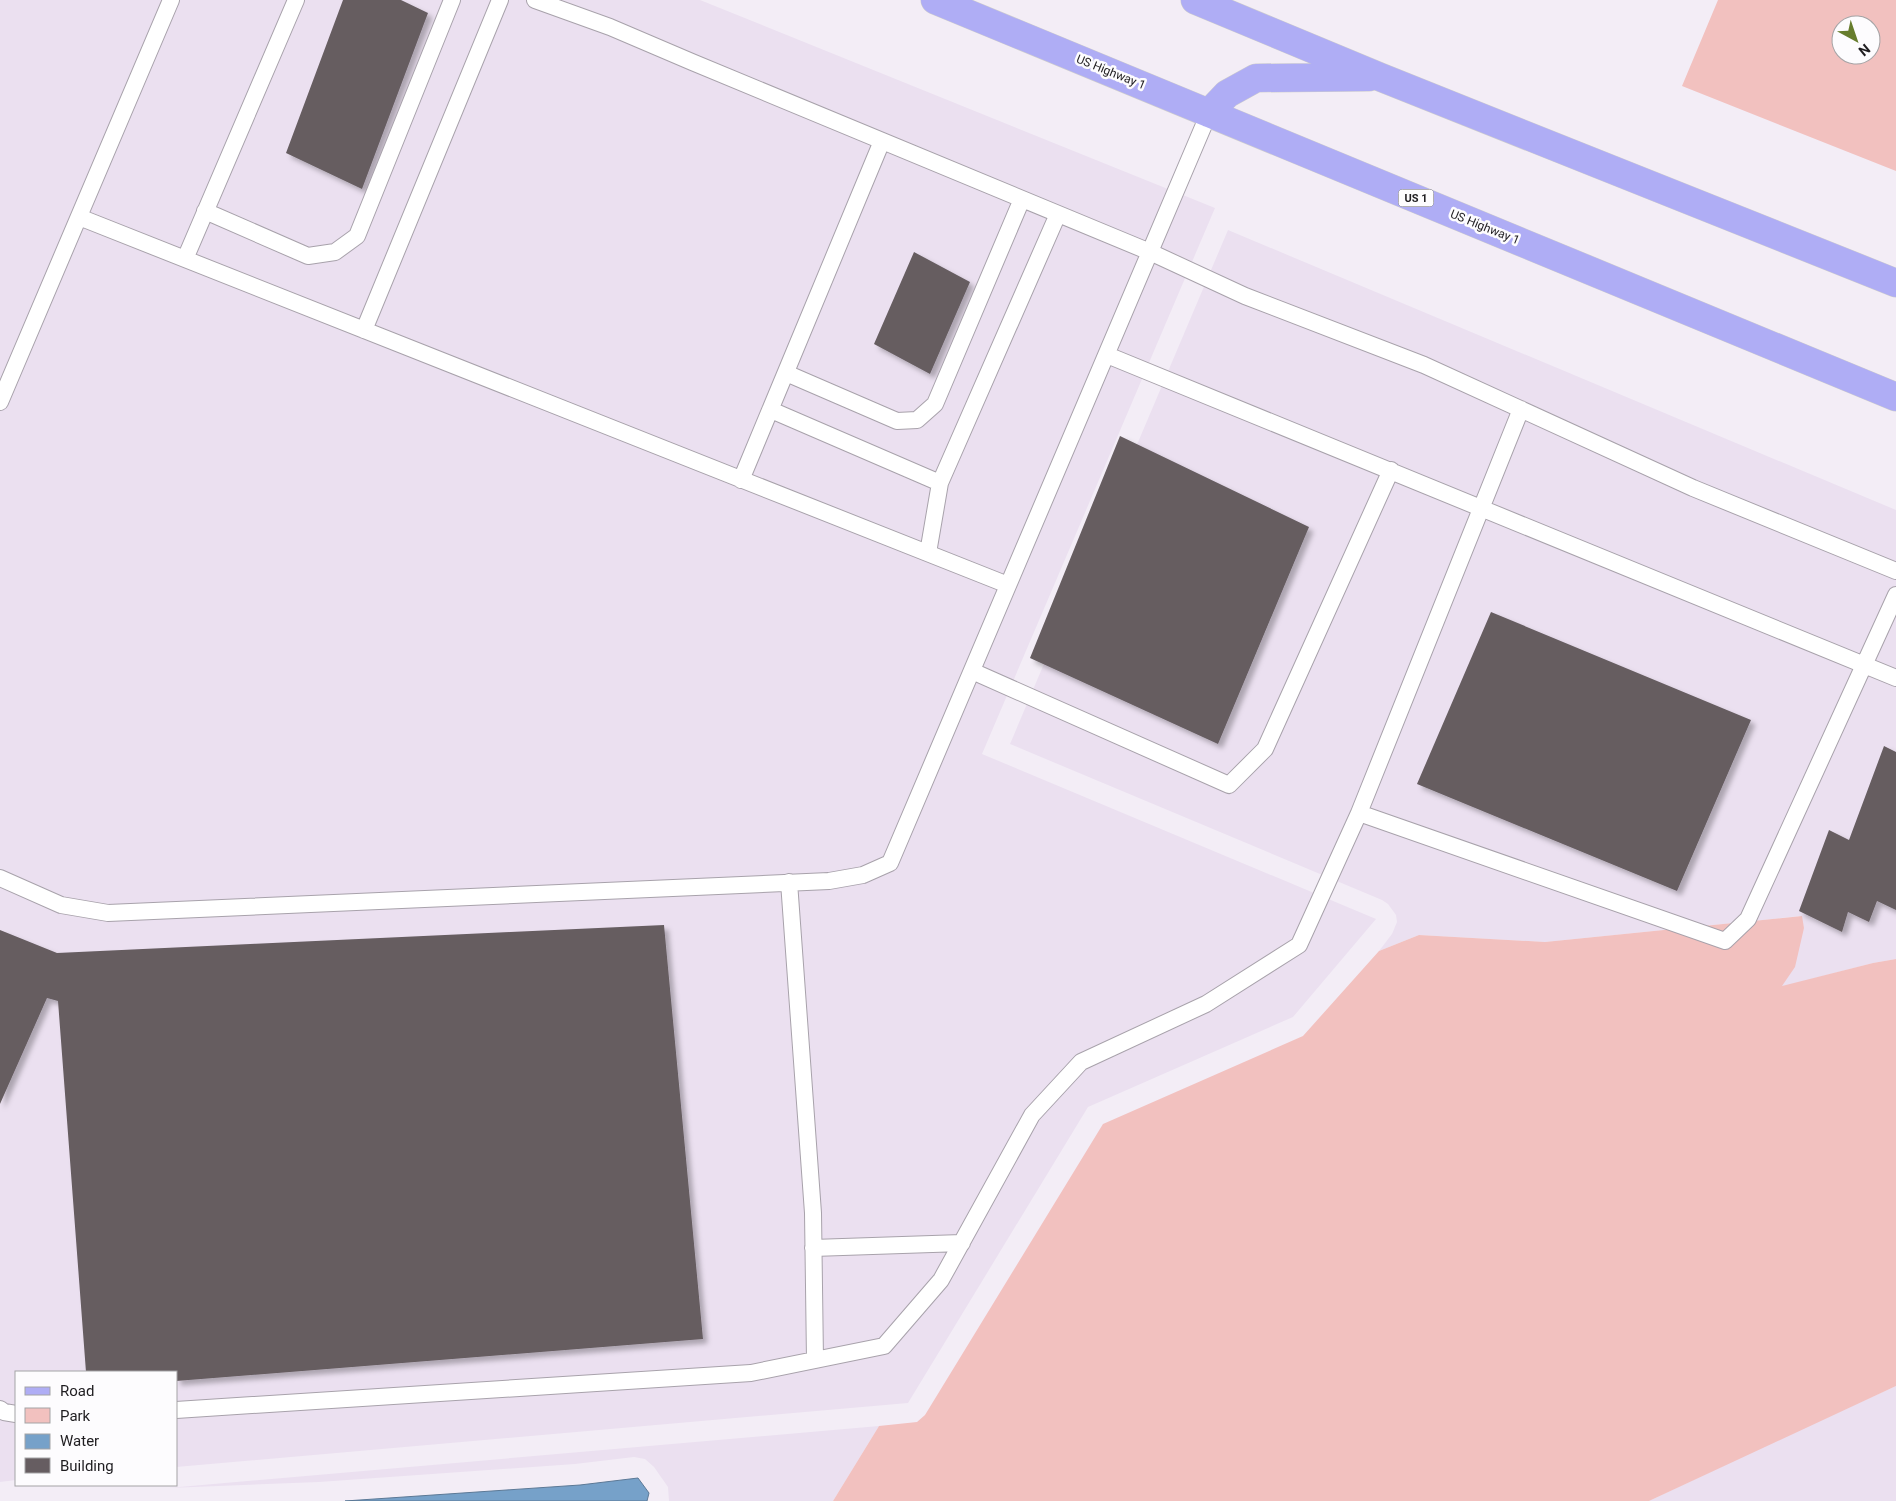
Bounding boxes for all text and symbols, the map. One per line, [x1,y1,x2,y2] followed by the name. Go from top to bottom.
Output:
[1831,15,1881,65] north arrow
[1855,41,1873,59] text: N
[1074,52,1148,92] street label: US Highway 1
[1398,190,1434,207] road number: US 1
[1448,207,1522,247] street label: US Highway 1
[15,1371,178,1486] legend
[60,1382,94,1400] text: Road
[60,1407,91,1425] text: Park
[60,1432,99,1450] text: Water
[60,1457,114,1475] text: Building

